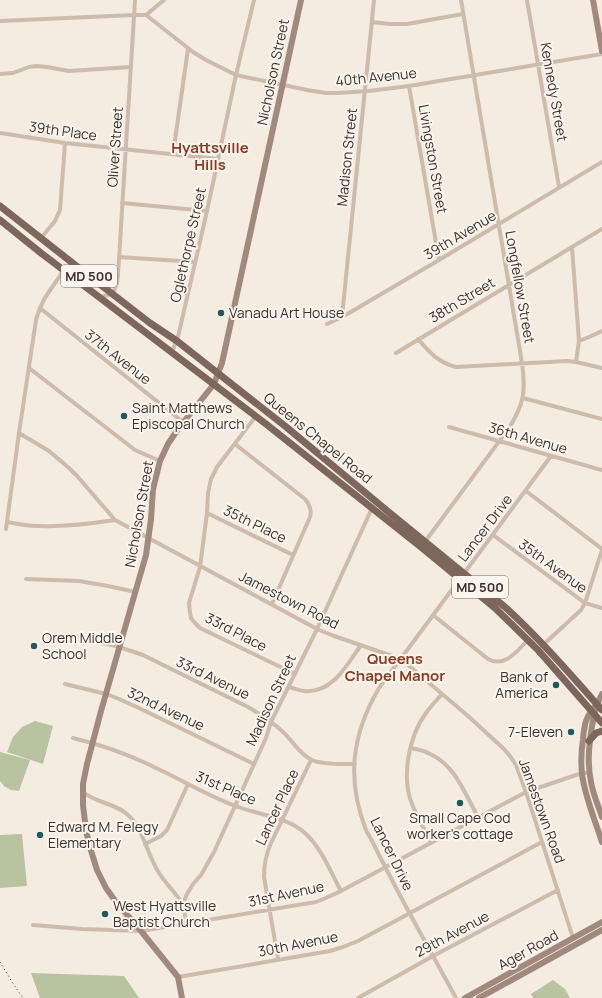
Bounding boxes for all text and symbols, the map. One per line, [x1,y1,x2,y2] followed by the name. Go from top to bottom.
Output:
[252,17,293,127] street label: Nicholson Street
[536,41,573,143] street label: Kennedy Street
[334,63,417,90] street label: 40th Avenue
[415,103,453,215] street label: Livingston Street
[102,106,127,188] street label: Oliver Street
[332,106,361,207] street label: Madison Street
[28,116,98,145] street label: 39th Place
[171,137,249,175] district label: Hyattsville Hills
[165,185,210,304] street label: Oglethorpe Street
[420,206,499,264] street label: 39th Avenue
[501,229,540,345] street label: Longfellow Street
[61,265,117,287] road number: MD 500
[425,272,499,327] street label: 38th Street
[229,303,344,322] place label: Vanadu Art House
[216,308,226,318] marker: Vanadu Art House
[81,325,155,389] street label: 37th Avenue
[260,388,377,487] street label: Queens Chapel Road
[132,398,244,433] place label: Saint Matthews Episcopal Church
[119,411,129,421] marker: Saint Matthews Episcopal Church
[487,417,570,458] street label: 36th Avenue
[120,459,157,569] street label: Nicholson Street
[453,490,516,565] street label: Lancer Drive
[221,500,290,547] street label: 35th Place
[515,534,591,597] street label: 35th Avenue
[236,566,343,633] street label: Jamestown Road
[452,576,508,598] road number: MD 500
[202,608,270,655] street label: 33rd Place
[42,628,123,663] place label: Orem Middle School
[29,641,39,651] marker: Orem Middle School
[345,648,445,686] district label: Queens Chapel Manor
[241,651,300,749] street label: Madison Street
[173,652,253,703] street label: 33rd Avenue
[495,667,548,702] place label: Bank of America
[551,680,561,690] marker: Bank of America
[125,682,208,735] street label: 32nd Avenue
[508,722,563,741] place label: 7-Eleven
[566,727,576,737] marker: 7-Eleven
[515,756,570,866] street label: Jamestown Road
[193,766,259,809] street label: 31st Place
[251,766,302,848] street label: Lancer Place
[455,798,465,808] marker: Small Cape Cod worker's cottage
[407,808,513,843] place label: Small Cape Cod worker's cottage
[366,814,418,894] street label: Lancer Drive
[48,817,159,852] place label: Edward M. Felegy Elementary
[35,830,45,840] marker: Edward M. Felegy Elementary
[246,876,325,911] street label: 31st Avenue
[113,896,216,931] place label: West Hyattsville Baptist Church
[411,906,492,961] street label: 29th Avenue
[100,909,110,919] marker: West Hyattsville Baptist Church
[494,925,561,974] street label: Ager Road
[256,926,339,961] street label: 30th Avenue

